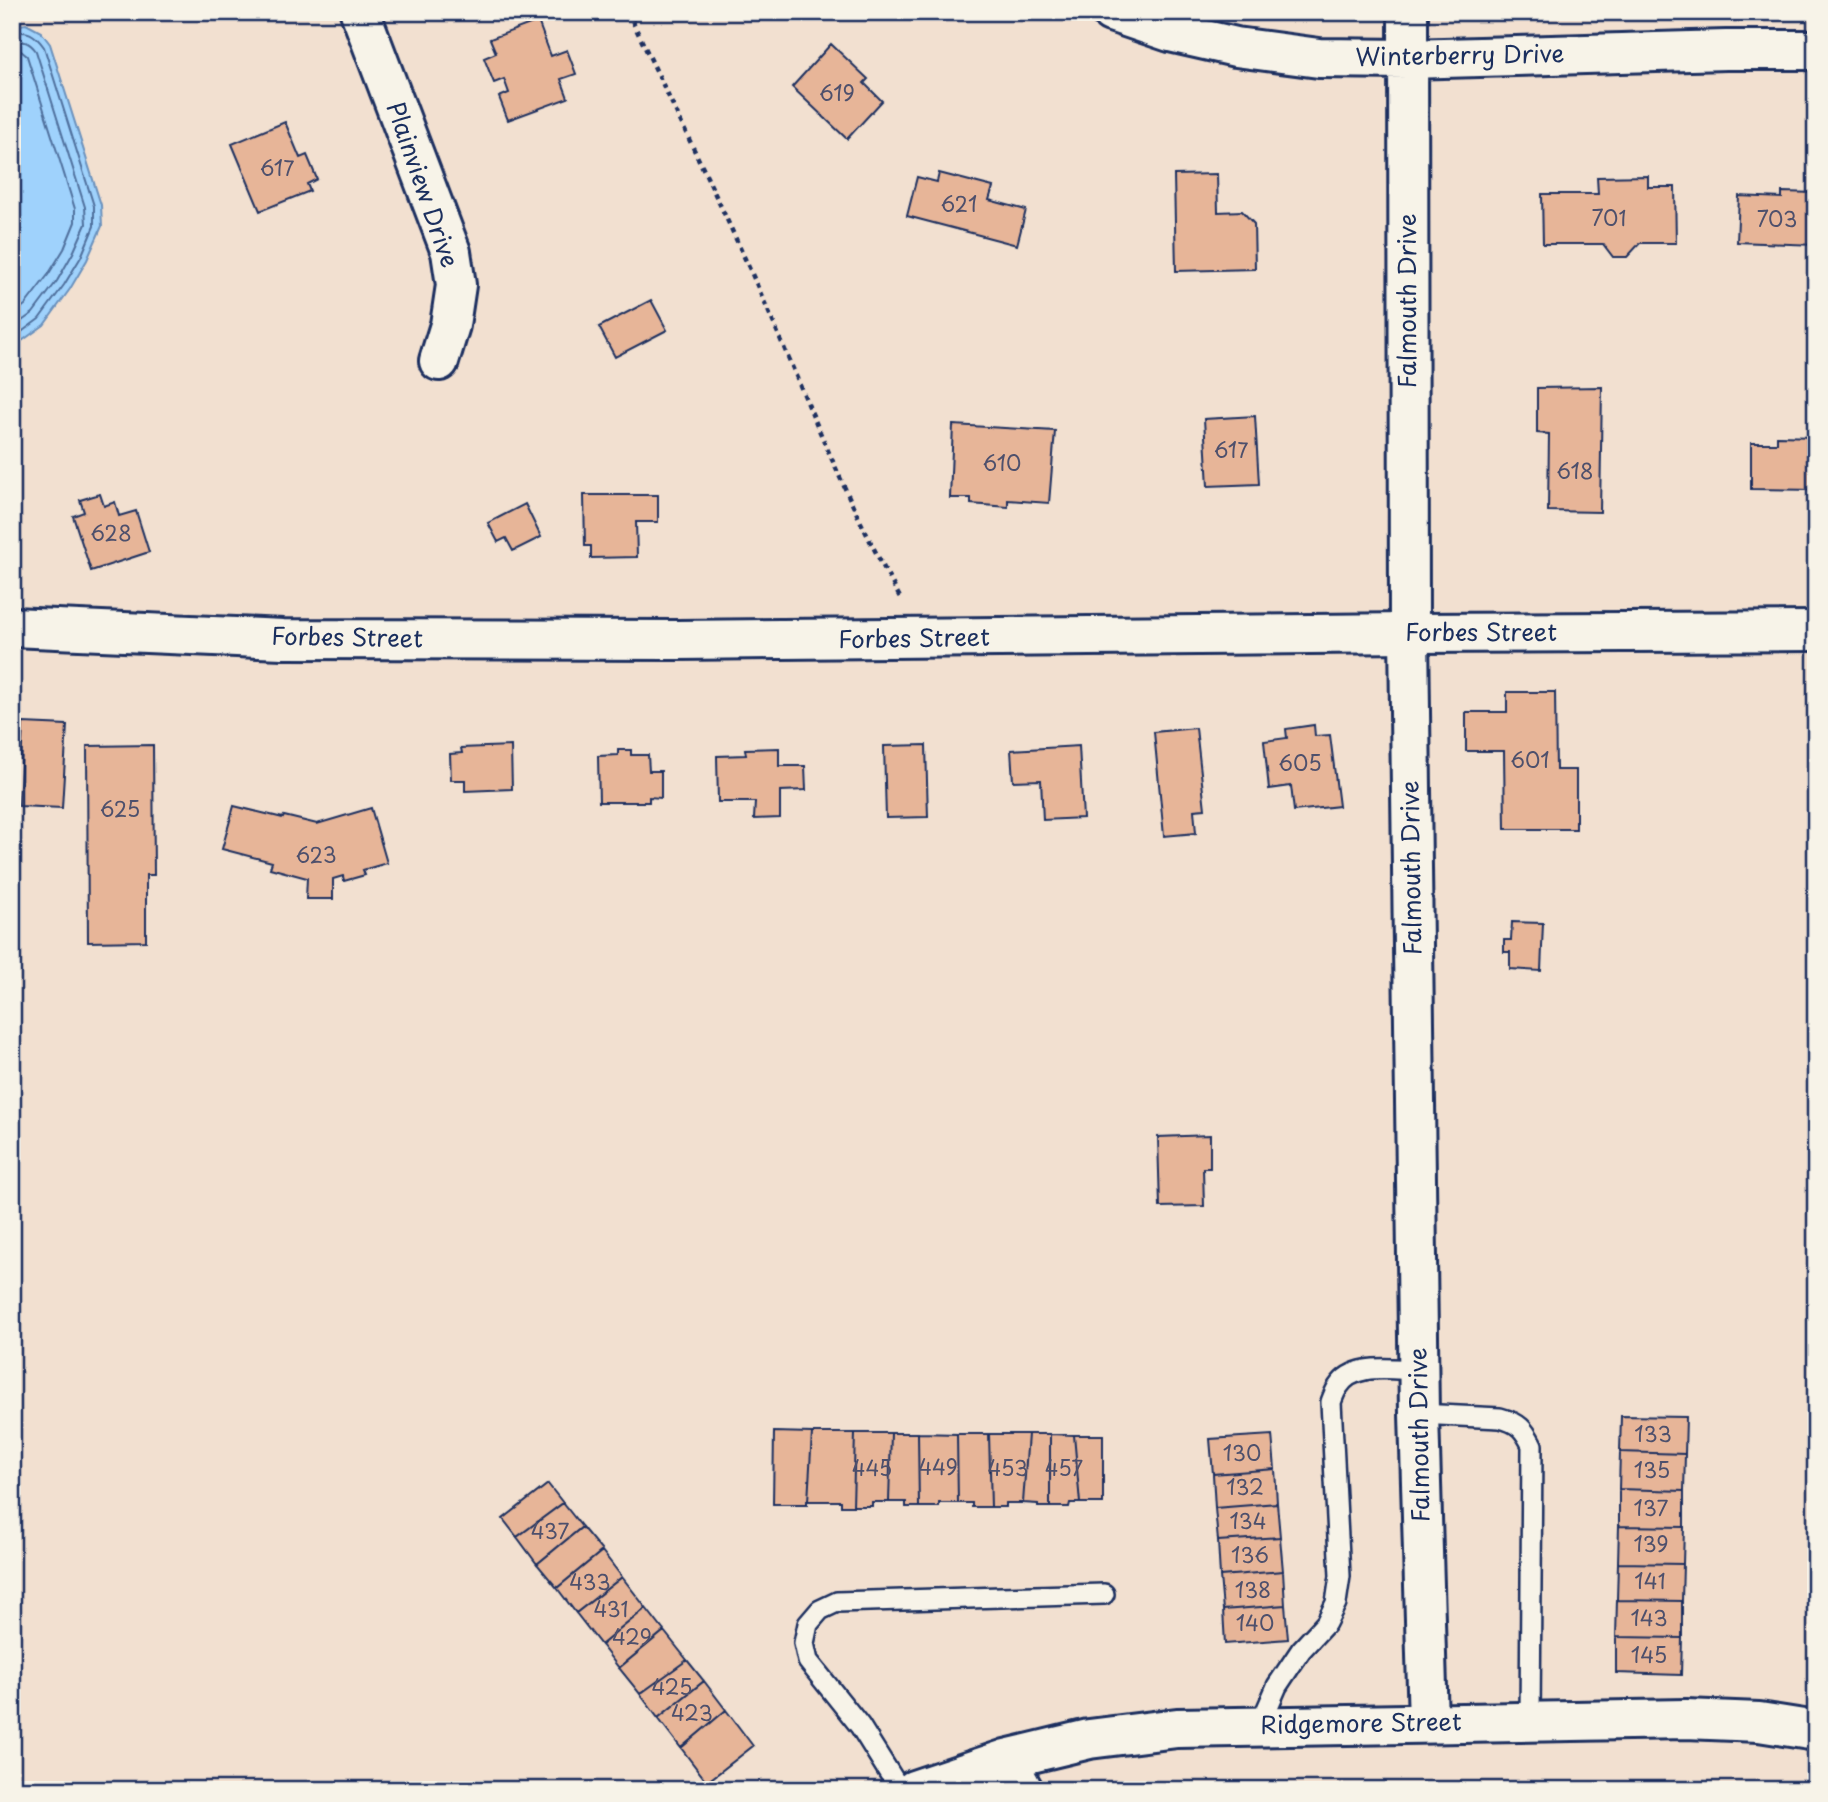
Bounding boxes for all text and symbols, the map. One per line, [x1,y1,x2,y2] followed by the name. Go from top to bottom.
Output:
[1355,34,1565,74] street label: Winterberry Drive
[819,76,855,108] house number: 619
[379,97,469,272] street label: Plainview Drive
[260,151,294,183] house number: 617
[940,187,978,219] house number: 621
[1592,201,1626,233] house number: 701
[1757,202,1797,234] house number: 703
[1388,214,1424,388] street label: Falmouth Drive
[1214,433,1248,465] house number: 617
[983,446,1021,478] house number: 610
[1556,454,1594,486] house number: 618
[90,516,132,548] house number: 628
[1405,613,1557,649] street label: Forbes Street
[271,617,423,655] street label: Forbes Street
[838,618,990,656] street label: Forbes Street
[1510,743,1550,775] house number: 601
[1278,746,1322,778] house number: 605
[1390,780,1430,956] street label: Falmouth Drive
[100,792,140,824] house number: 625
[295,838,337,870] house number: 623
[1398,1347,1438,1523] street label: Falmouth Drive
[1634,1417,1672,1449] house number: 133
[1223,1436,1261,1468] house number: 130
[918,1450,958,1482] house number: 449
[852,1451,892,1483] house number: 445
[988,1451,1028,1483] house number: 453
[1045,1451,1083,1483] house number: 457
[1634,1453,1670,1485] house number: 135
[1226,1470,1264,1502] house number: 132
[1634,1491,1669,1523] house number: 137
[1229,1504,1267,1536] house number: 134
[531,1514,569,1546] house number: 437
[1633,1527,1669,1559] house number: 139
[1231,1538,1269,1570] house number: 136
[1634,1564,1666,1596] house number: 141
[569,1565,611,1597] house number: 433
[1235,1573,1271,1605] house number: 138
[593,1592,629,1624] house number: 431
[1630,1601,1668,1633] house number: 143
[1236,1606,1274,1638] house number: 140
[612,1620,652,1652] house number: 429
[1631,1638,1667,1670] house number: 145
[652,1670,692,1702] house number: 425
[671,1696,713,1728] house number: 423
[1260,1702,1462,1742] street label: Ridgemore Street

